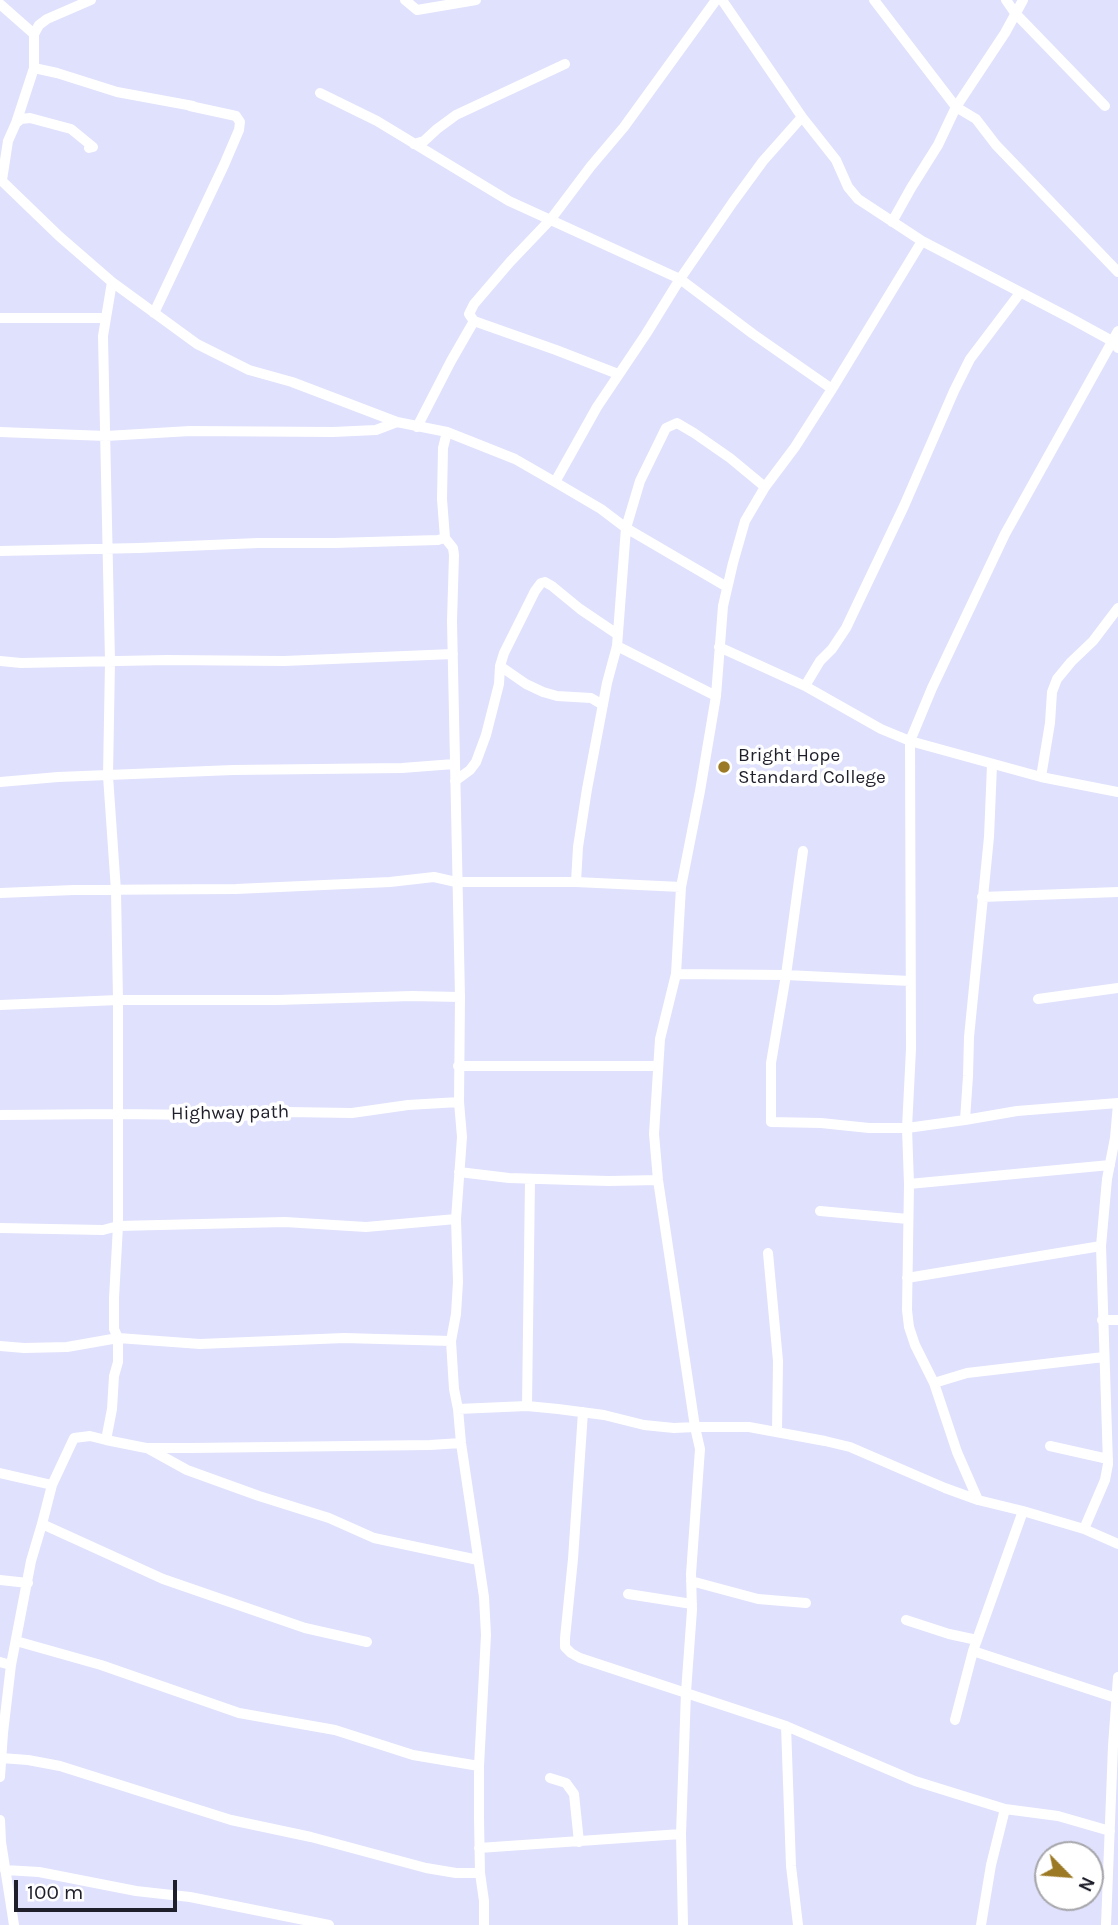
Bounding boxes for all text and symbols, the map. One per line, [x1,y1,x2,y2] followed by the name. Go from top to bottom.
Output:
[738,745,886,789] place label: Bright Hope Standard College
[716,759,732,775] marker: Bright Hope Standard College
[171,1101,289,1125] street label: Highway path
[1034,1841,1104,1911] north arrow
[18,1866,180,1910] scale bar
[1073,1873,1099,1895] text: N
[27,1880,84,1904] text: 100 m

